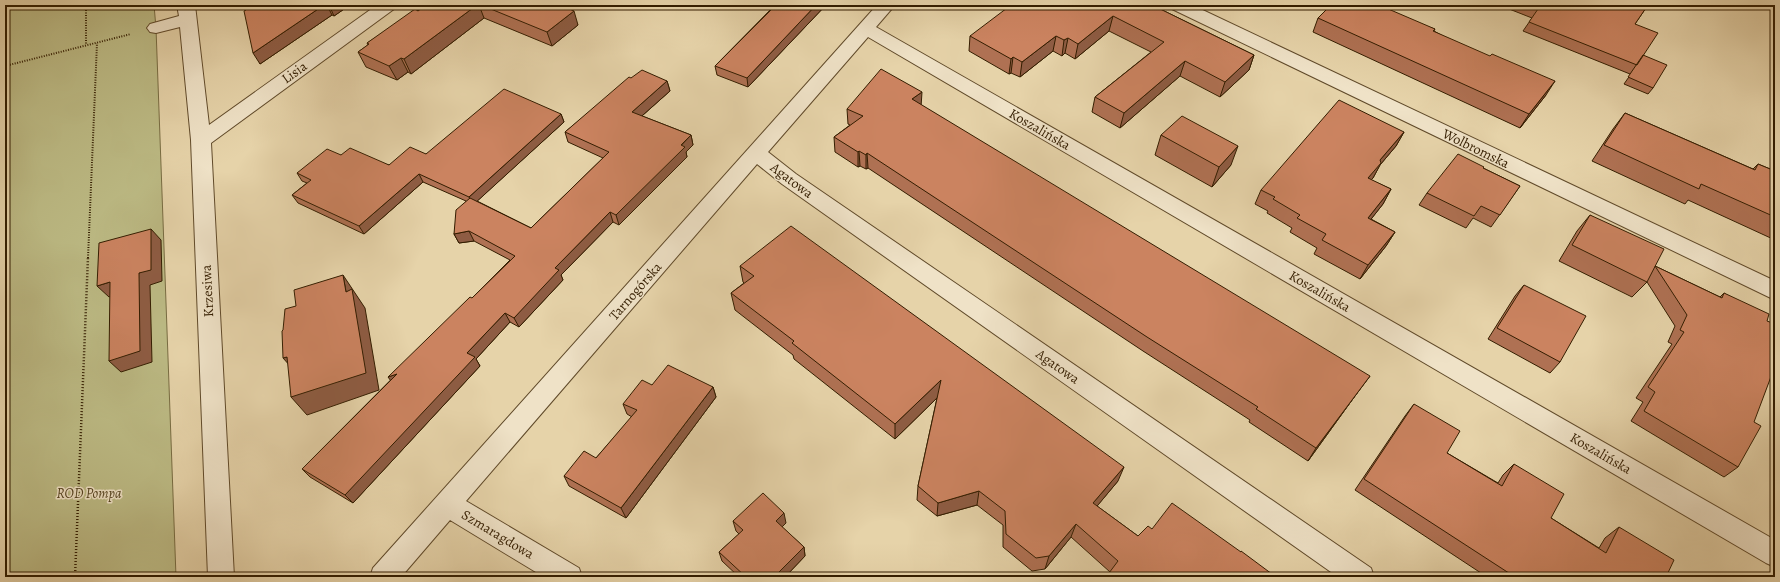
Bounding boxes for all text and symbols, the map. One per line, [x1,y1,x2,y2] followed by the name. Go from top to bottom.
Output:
[278,56,311,88] street label: Lisia
[1006,104,1074,155] street label: Koszalińska
[1438,124,1513,173] street label: Wolbromska
[766,157,817,203] street label: Agatowa
[605,258,666,325] street label: Tarnogórska
[197,264,218,318] street label: Krzesiwa
[1286,266,1354,317] street label: Koszalińska
[1031,344,1084,389] street label: Agatowa
[1567,428,1635,479] street label: Koszalińska
[57,484,122,503] park label: ROD Pompa
[458,505,538,564] street label: Szmaragdowa

